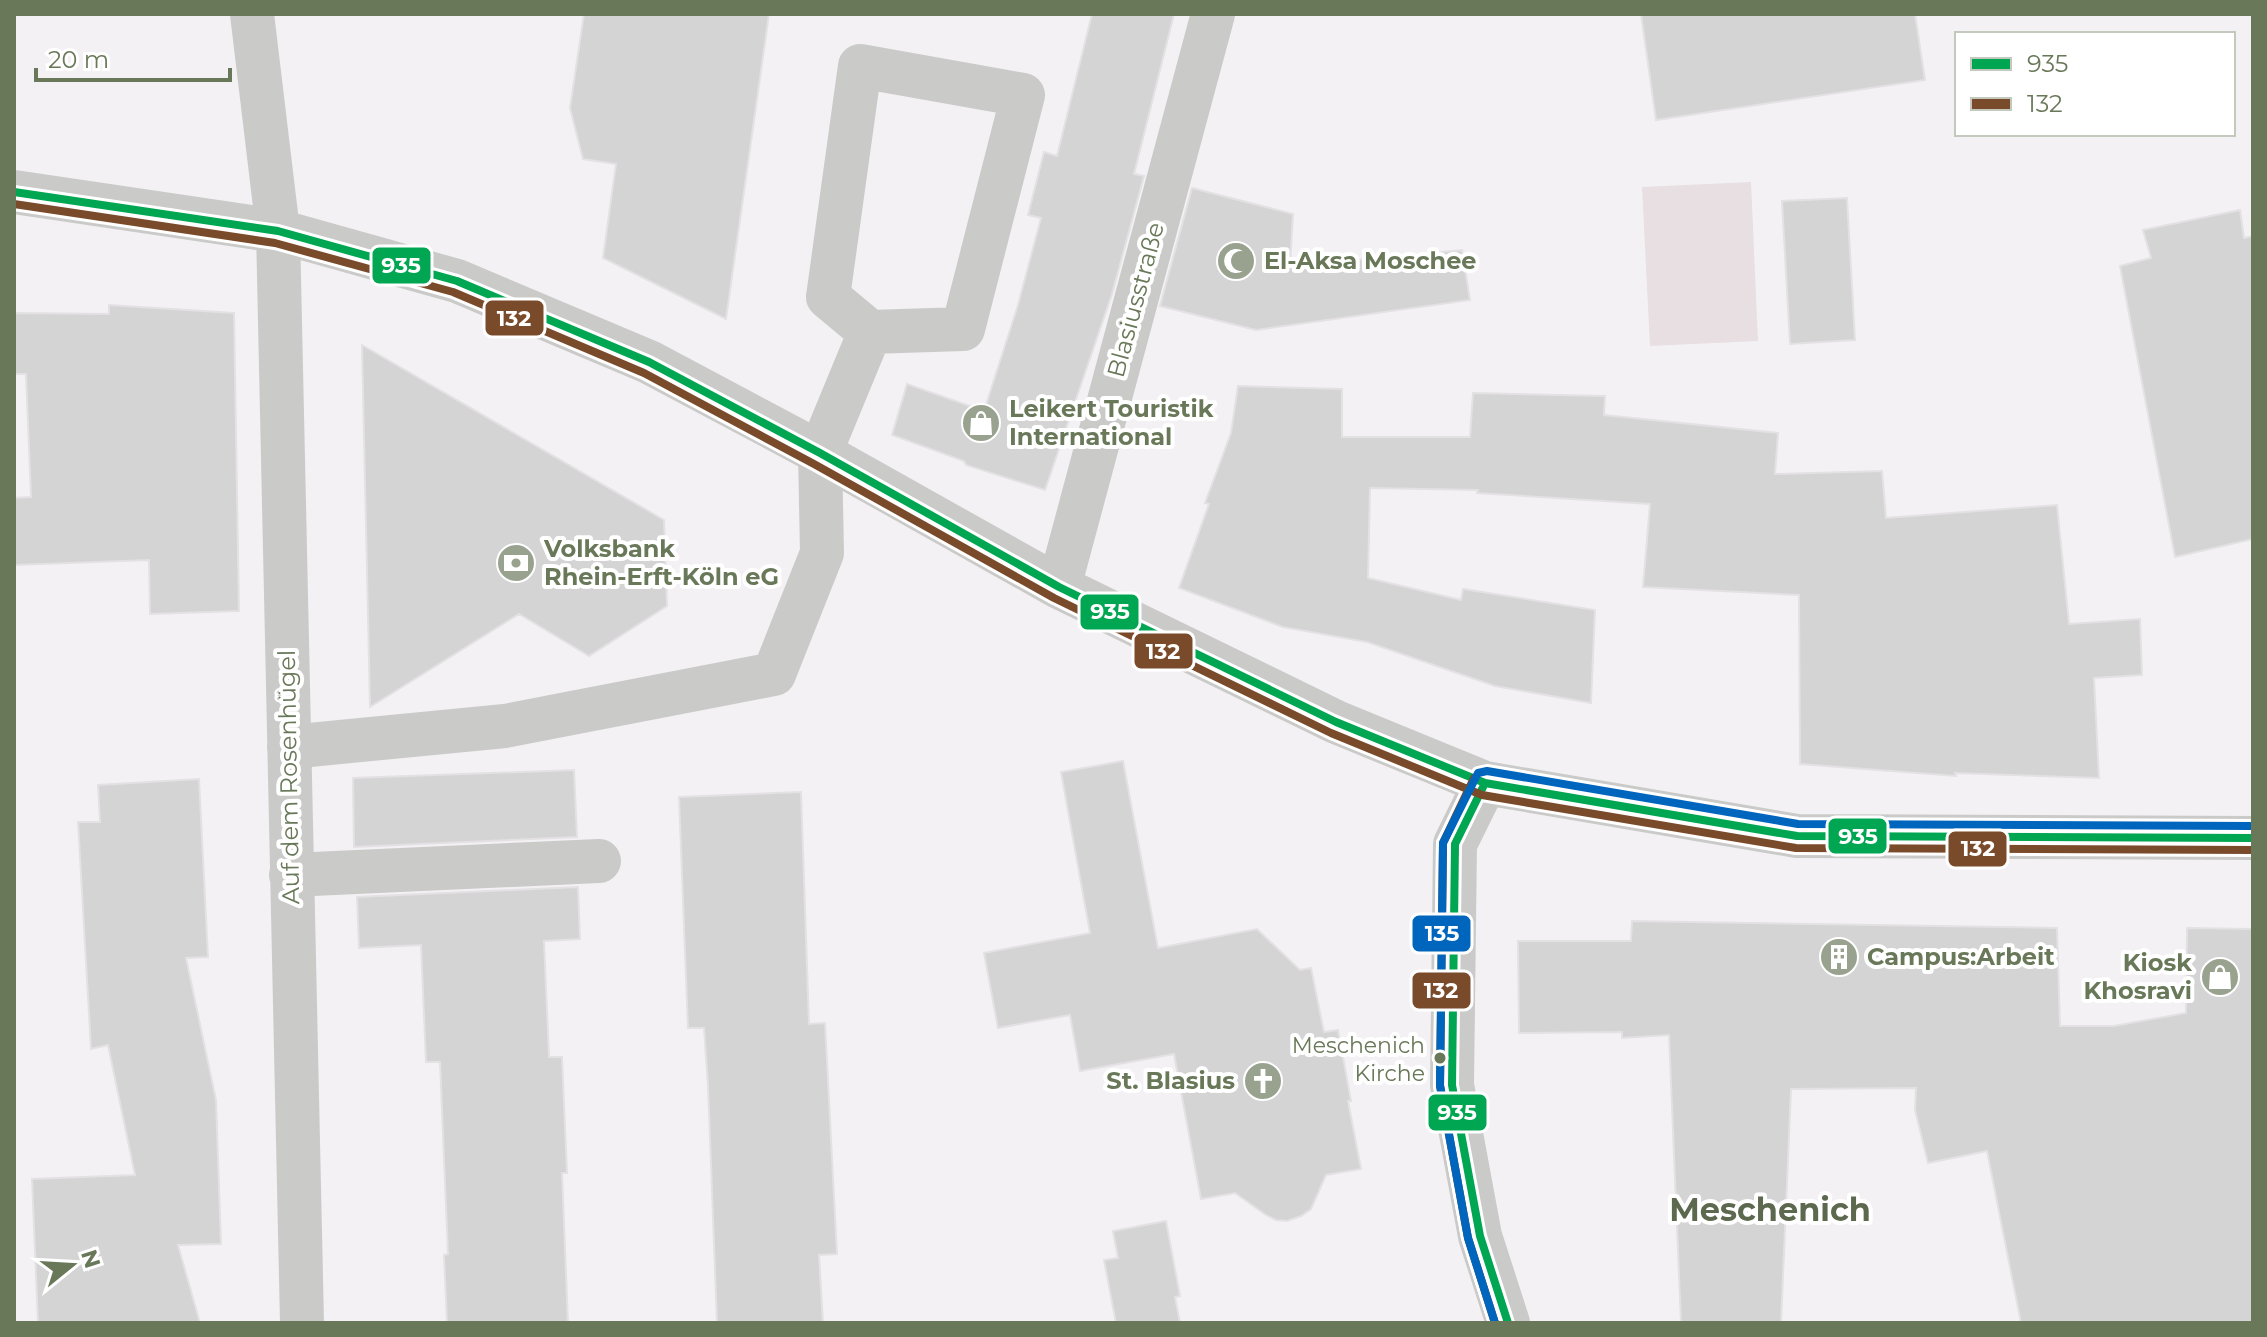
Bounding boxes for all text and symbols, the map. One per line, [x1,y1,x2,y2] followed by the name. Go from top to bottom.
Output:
[36,32,230,82] scale bar
[1955,32,2235,136] legend
[48,45,109,74] text: 20 m
[2027,49,2068,78] text: 935
[2027,89,2063,118] text: 132
[1101,219,1170,381] street label: Blasiusstraße
[1215,240,1257,282] mosque icon: El-Aksa Moschee
[371,246,432,285] line badge: 935
[1264,246,1477,275] place label: El-Aksa Moschee
[381,252,421,279] text: 935
[484,299,545,337] line badge: 132
[497,305,531,332] text: 132
[1009,394,1214,451] place label: Leikert Touristik International
[960,402,1002,444] shop icon: Leikert Touristik International
[543,534,779,591] place label: Volksbank Rhein-Erft-Köln eG
[495,542,537,584] bank icon: Volksbank Rhein-Erft-Köln eG
[1079,593,1140,631] line badge: 935
[1090,598,1130,625] text: 935
[1133,632,1194,670] line badge: 132
[1146,638,1180,665] text: 132
[272,649,305,905] street label: Auf dem Rosenhügel
[1827,817,1888,855] line badge: 935
[1838,823,1878,850] text: 935
[1947,830,2008,868] line badge: 132
[1961,835,1995,862] text: 132
[1411,914,1472,953] line badge: 135
[1425,920,1459,947] text: 135
[1818,936,1860,978] building icon: Campus:Arbeit
[1867,942,2055,971] place label: Campus:Arbeit
[2084,948,2192,1005] place label: Kiosk Khosravi
[2199,956,2241,998] shop icon: Kiosk Khosravi
[1411,971,1472,1010] line badge: 132
[1424,977,1458,1004] text: 132
[1292,1032,1425,1087] place label: Meschenich Kirche
[1432,1050,1448,1066] marker: Meschenich Kirche
[1242,1060,1284,1102] church icon: St. Blasius
[1106,1066,1235,1095] place label: St. Blasius
[1427,1093,1488,1132] line badge: 935
[1437,1099,1477,1126] text: 935
[1669,1190,1871,1229] district label: Meschenich
[32,1225,112,1305] north arrow
[75,1246,106,1272] text: N

